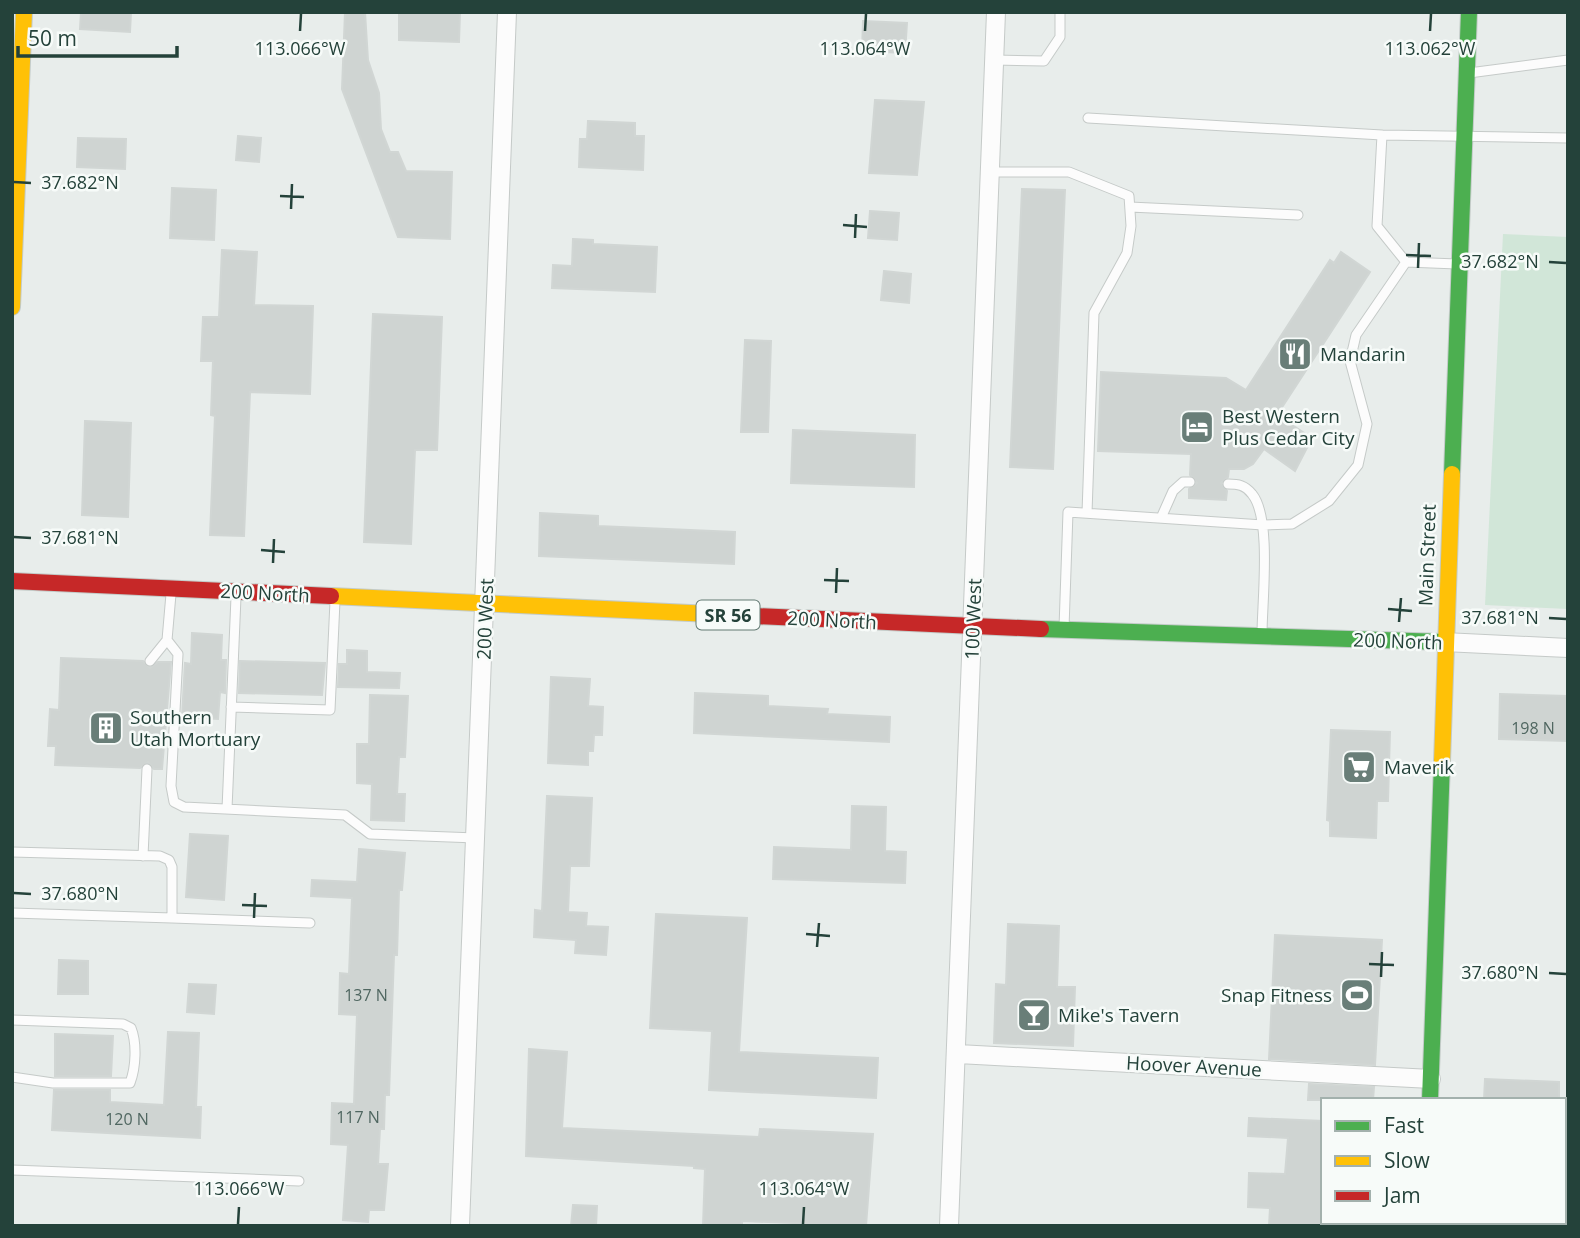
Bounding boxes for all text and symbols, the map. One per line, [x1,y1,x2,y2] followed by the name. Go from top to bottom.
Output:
[18,14,177,58] scale bar
[28,24,77,52] text: 50 m
[255,36,346,60] text: 113.066°W
[820,36,911,60] text: 113.064°W
[1385,36,1476,60] text: 113.062°W
[41,170,119,194] text: 37.682°N
[1461,249,1539,273] text: 37.682°N
[1276,335,1314,373] restaurant icon: Mandarin
[1320,341,1406,367] place label: Mandarin
[1222,403,1355,451] place label: Best Western Plus Cedar City
[1178,408,1216,446] hotel icon: Best Western Plus Cedar City
[1412,503,1442,606] street label: Main Street
[41,525,119,549] text: 37.681°N
[220,578,310,608] street label: 200 North
[471,578,499,660] street label: 200 West
[959,578,987,660] street label: 100 West
[696,600,760,630] road number: SR 56
[787,605,877,635] street label: 200 North
[1461,605,1539,629] text: 37.681°N
[1353,626,1443,656] street label: 200 North
[130,704,261,752] place label: Southern Utah Mortuary
[87,709,125,747] building icon: Southern Utah Mortuary
[1511,717,1555,739] house number: 198 N
[1340,748,1378,786] supermarket icon: Maverik
[1384,754,1454,780] place label: Maverik
[41,881,119,905] text: 37.680°N
[1461,960,1539,984] text: 37.680°N
[1338,976,1376,1014] sports icon: Snap Fitness
[1221,982,1332,1008] place label: Snap Fitness
[344,984,388,1006] house number: 137 N
[1015,996,1053,1034] bar icon: Mike's Tavern
[1058,1002,1179,1028] place label: Mike's Tavern
[1125,1049,1263,1083] street label: Hoover Avenue
[1321,1098,1566,1224] legend
[336,1106,380,1128] house number: 117 N
[105,1108,149,1130] house number: 120 N
[1384,1111,1424,1139] text: Fast
[1384,1146,1430,1174] text: Slow
[194,1176,285,1200] text: 113.066°W
[759,1176,850,1200] text: 113.064°W
[1382,1181,1421,1209] text: Jam

